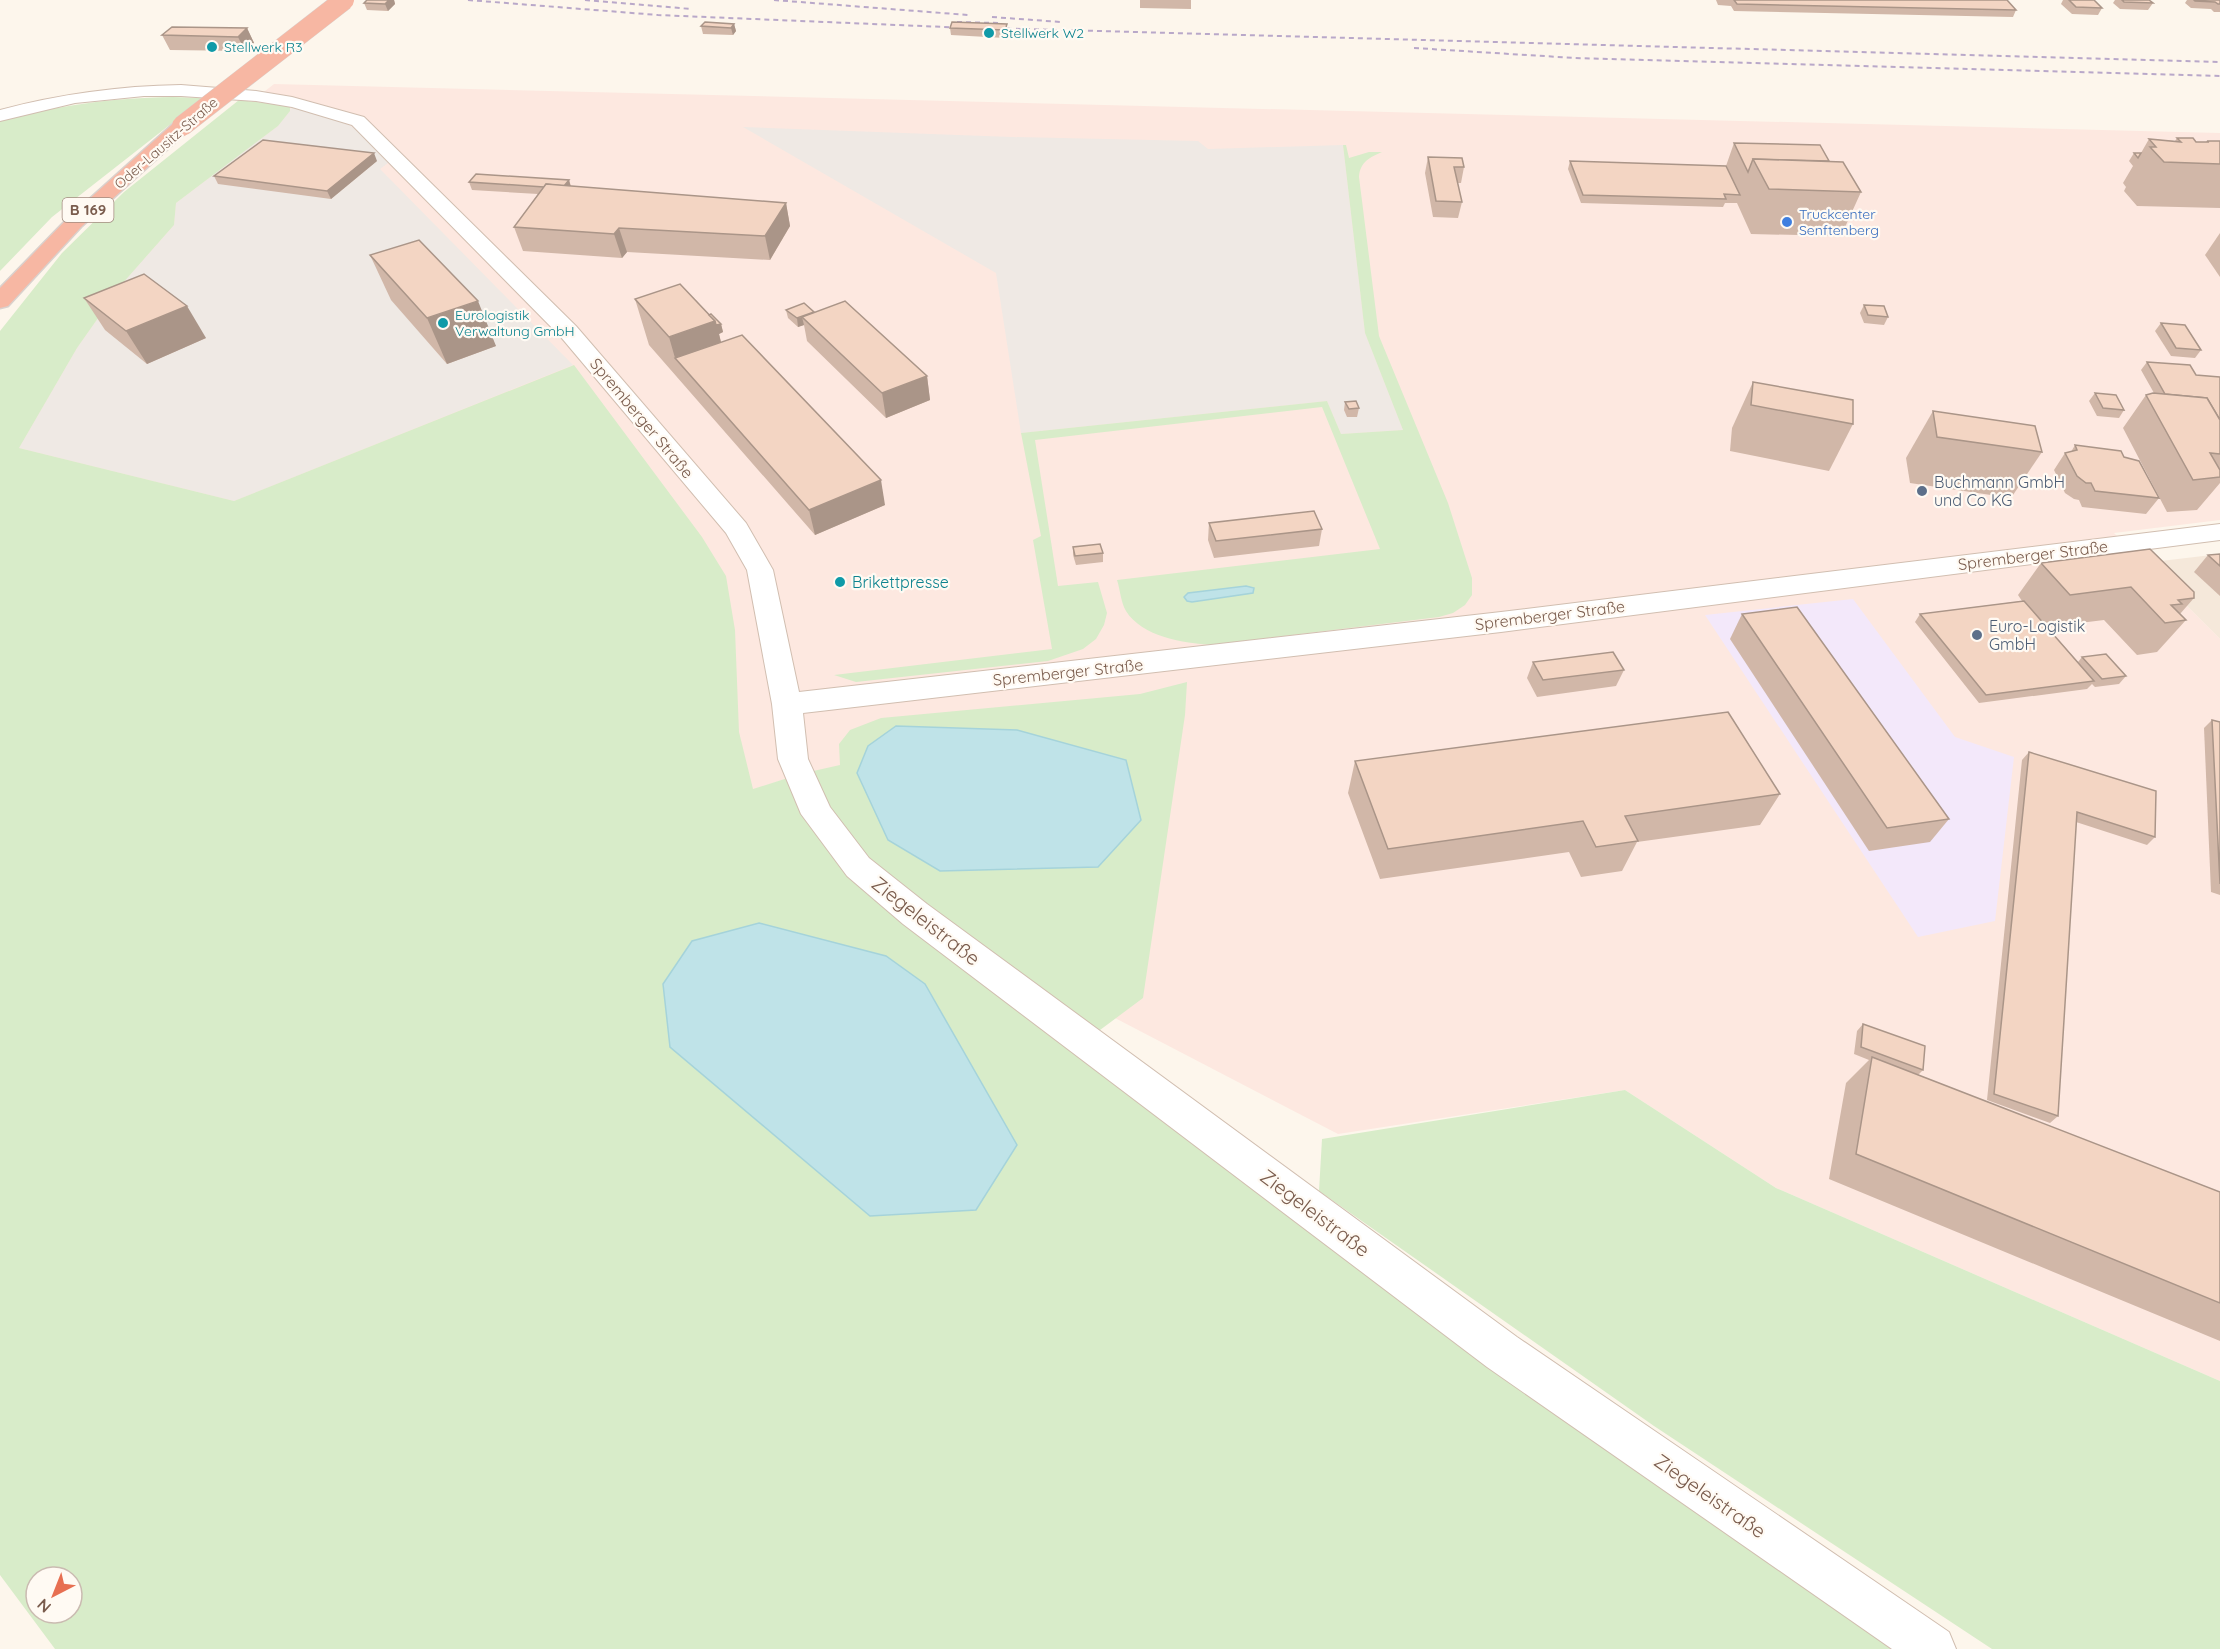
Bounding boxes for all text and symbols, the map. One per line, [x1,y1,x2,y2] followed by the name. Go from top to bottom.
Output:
[1001,24,1084,42] place label: Stellwerk W2
[982,26,996,40] marker: Stellwerk W2
[224,38,303,56] place label: Stellwerk R3
[205,40,219,54] marker: Stellwerk R3
[111,93,221,193] street label: Oder-Lausitz-Straße
[62,198,113,222] road number: B 169
[1799,205,1879,239] place label: Truckcenter Senftenberg
[1780,215,1794,229] marker: Truckcenter Senftenberg
[455,306,575,340] place label: Eurologistik Verwaltung GmbH
[436,316,450,330] marker: Eurologistik Verwaltung GmbH
[586,354,698,482] street label: Spremberger Straße
[1934,472,2065,510] place label: Buchmann GmbH und Co KG
[1915,484,1929,498] marker: Buchmann GmbH und Co KG
[1957,536,2109,574] street label: Spremberger Straße
[852,572,949,592] place label: Brikettpresse
[833,575,847,589] marker: Brikettpresse
[1474,596,1626,634] street label: Spremberger Straße
[1989,616,2085,654] place label: Euro-Logistik GmbH
[1970,628,1984,642] marker: Euro-Logistik GmbH
[992,654,1144,690] street label: Spremberger Straße
[867,870,986,971] street label: Ziegeleistraße
[1256,1163,1375,1262] street label: Ziegeleistraße
[1650,1448,1771,1543] street label: Ziegeleistraße
[24,1565,84,1625] north arrow
[33,1595,55,1618] text: N

